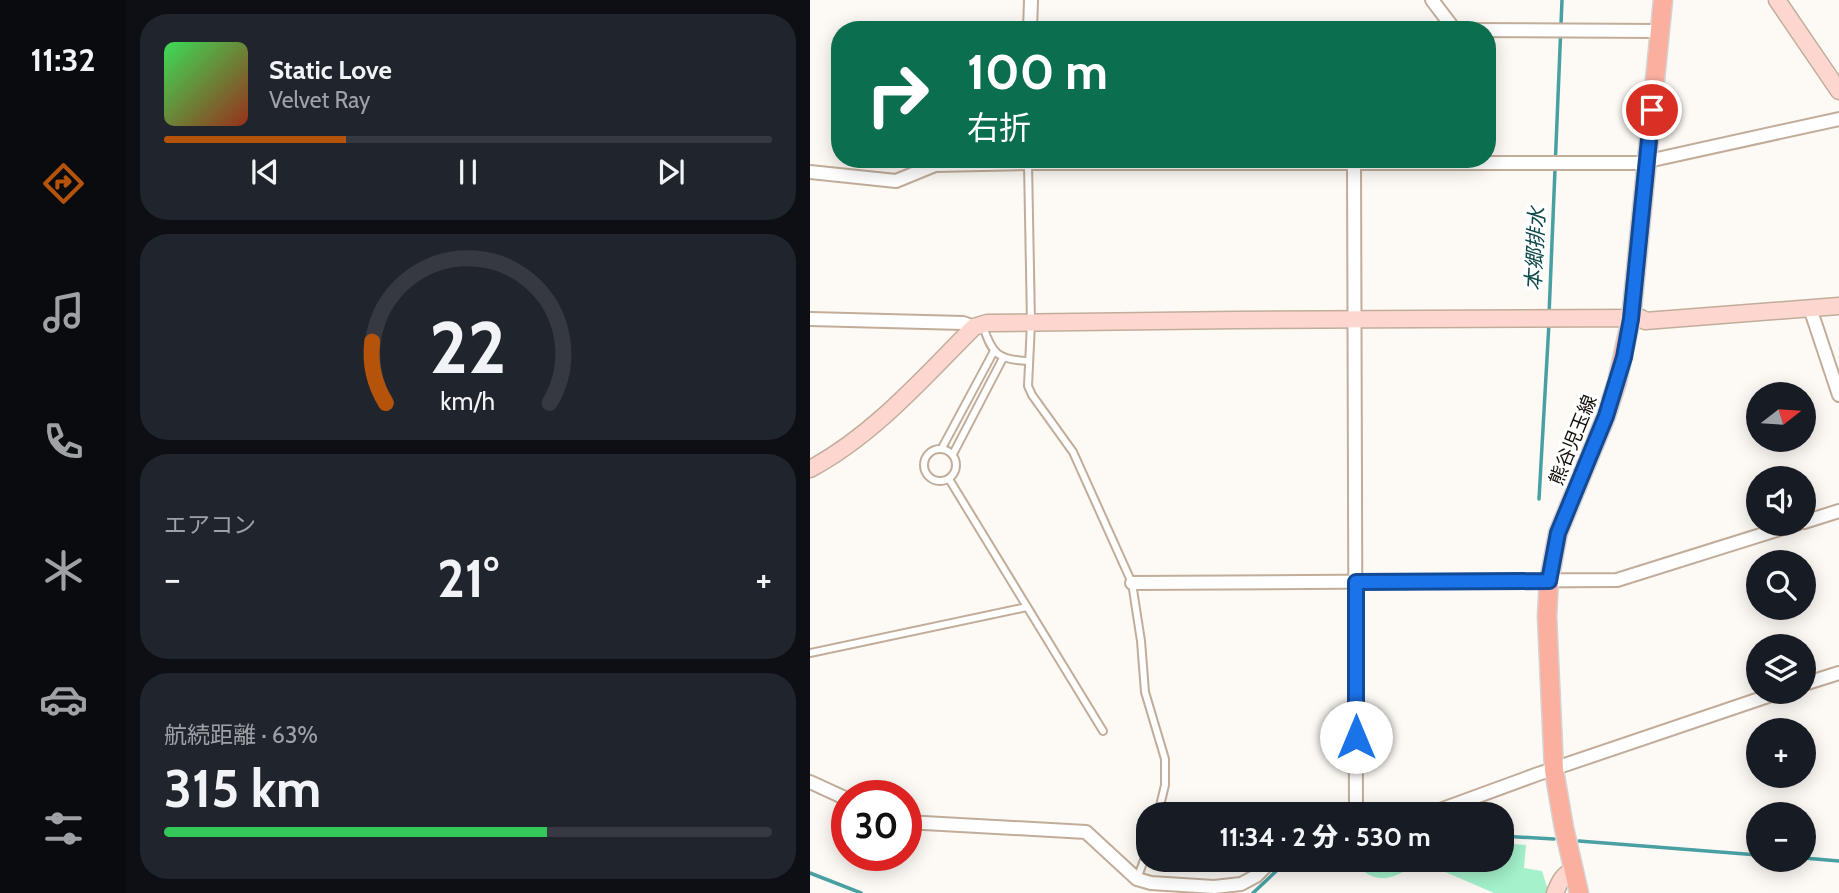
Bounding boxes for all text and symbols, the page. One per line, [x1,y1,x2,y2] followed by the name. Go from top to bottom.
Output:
[31,40,95,79] text: 11:32
[967,42,1108,101] text: 100 m
[852,49,943,140] icon: right
[269,54,392,86] text: Static Love
[1622,80,1682,140] pin
[269,86,370,114] text: Velvet Ray
[1633,91,1671,129] icon: arrive
[967,108,1031,147] text: 右折
[246,153,284,191] icon: previous
[449,153,487,191] icon: pause
[652,153,690,191] icon: next
[39,159,88,208] icon: directions
[1520,204,1550,292] water label: 本郷排水
[39,288,88,337] icon: music
[429,303,507,391] text: 22
[1746,382,1816,452] north arrow
[1746,382,1816,872] map controls
[441,385,495,415] text: km/h
[1545,392,1601,488] street label: 熊谷児玉線
[39,417,88,466] icon: phone
[1746,466,1816,536] button: sound
[164,511,256,539] text: エアコン
[39,546,88,595] icon: climate
[437,547,499,610] text: 21°
[1746,550,1816,620] button: search
[164,555,181,602] text: −
[755,555,772,602] text: +
[1746,634,1816,704] button: layers
[39,675,88,724] icon: car
[1319,700,1393,774] position arrow
[1746,718,1816,788] button: +
[164,721,318,749] text: 航続距離 · 63%
[164,757,321,820] text: 315 km
[831,780,922,871] speed limit sign: 30
[1746,802,1816,872] button: −
[39,804,88,853] icon: filters
[1220,821,1430,853] text: 11:34 · 2 分 · 530 m

